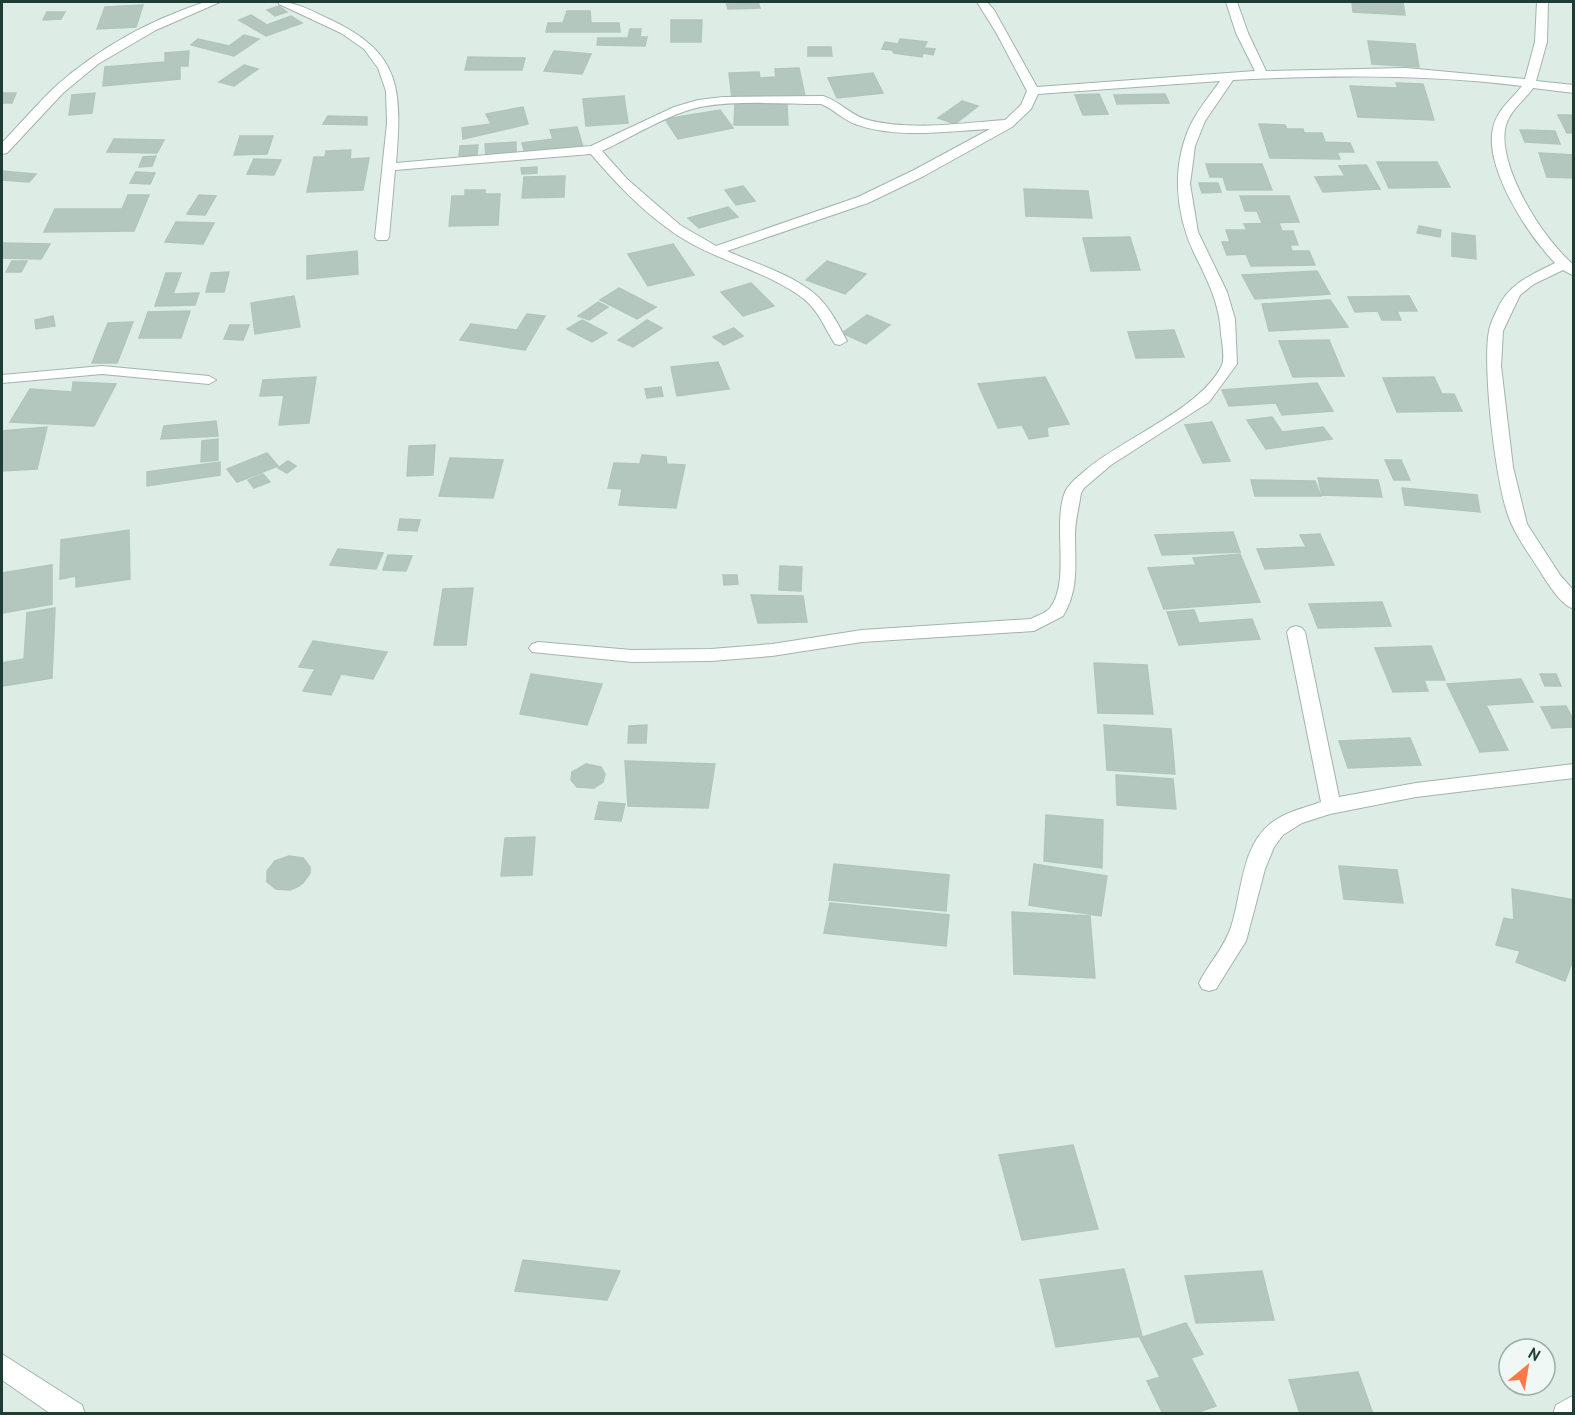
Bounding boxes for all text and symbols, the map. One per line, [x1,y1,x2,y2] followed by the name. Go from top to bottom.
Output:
[1497,1337,1557,1397] north arrow
[1525,1343,1544,1365] text: N

